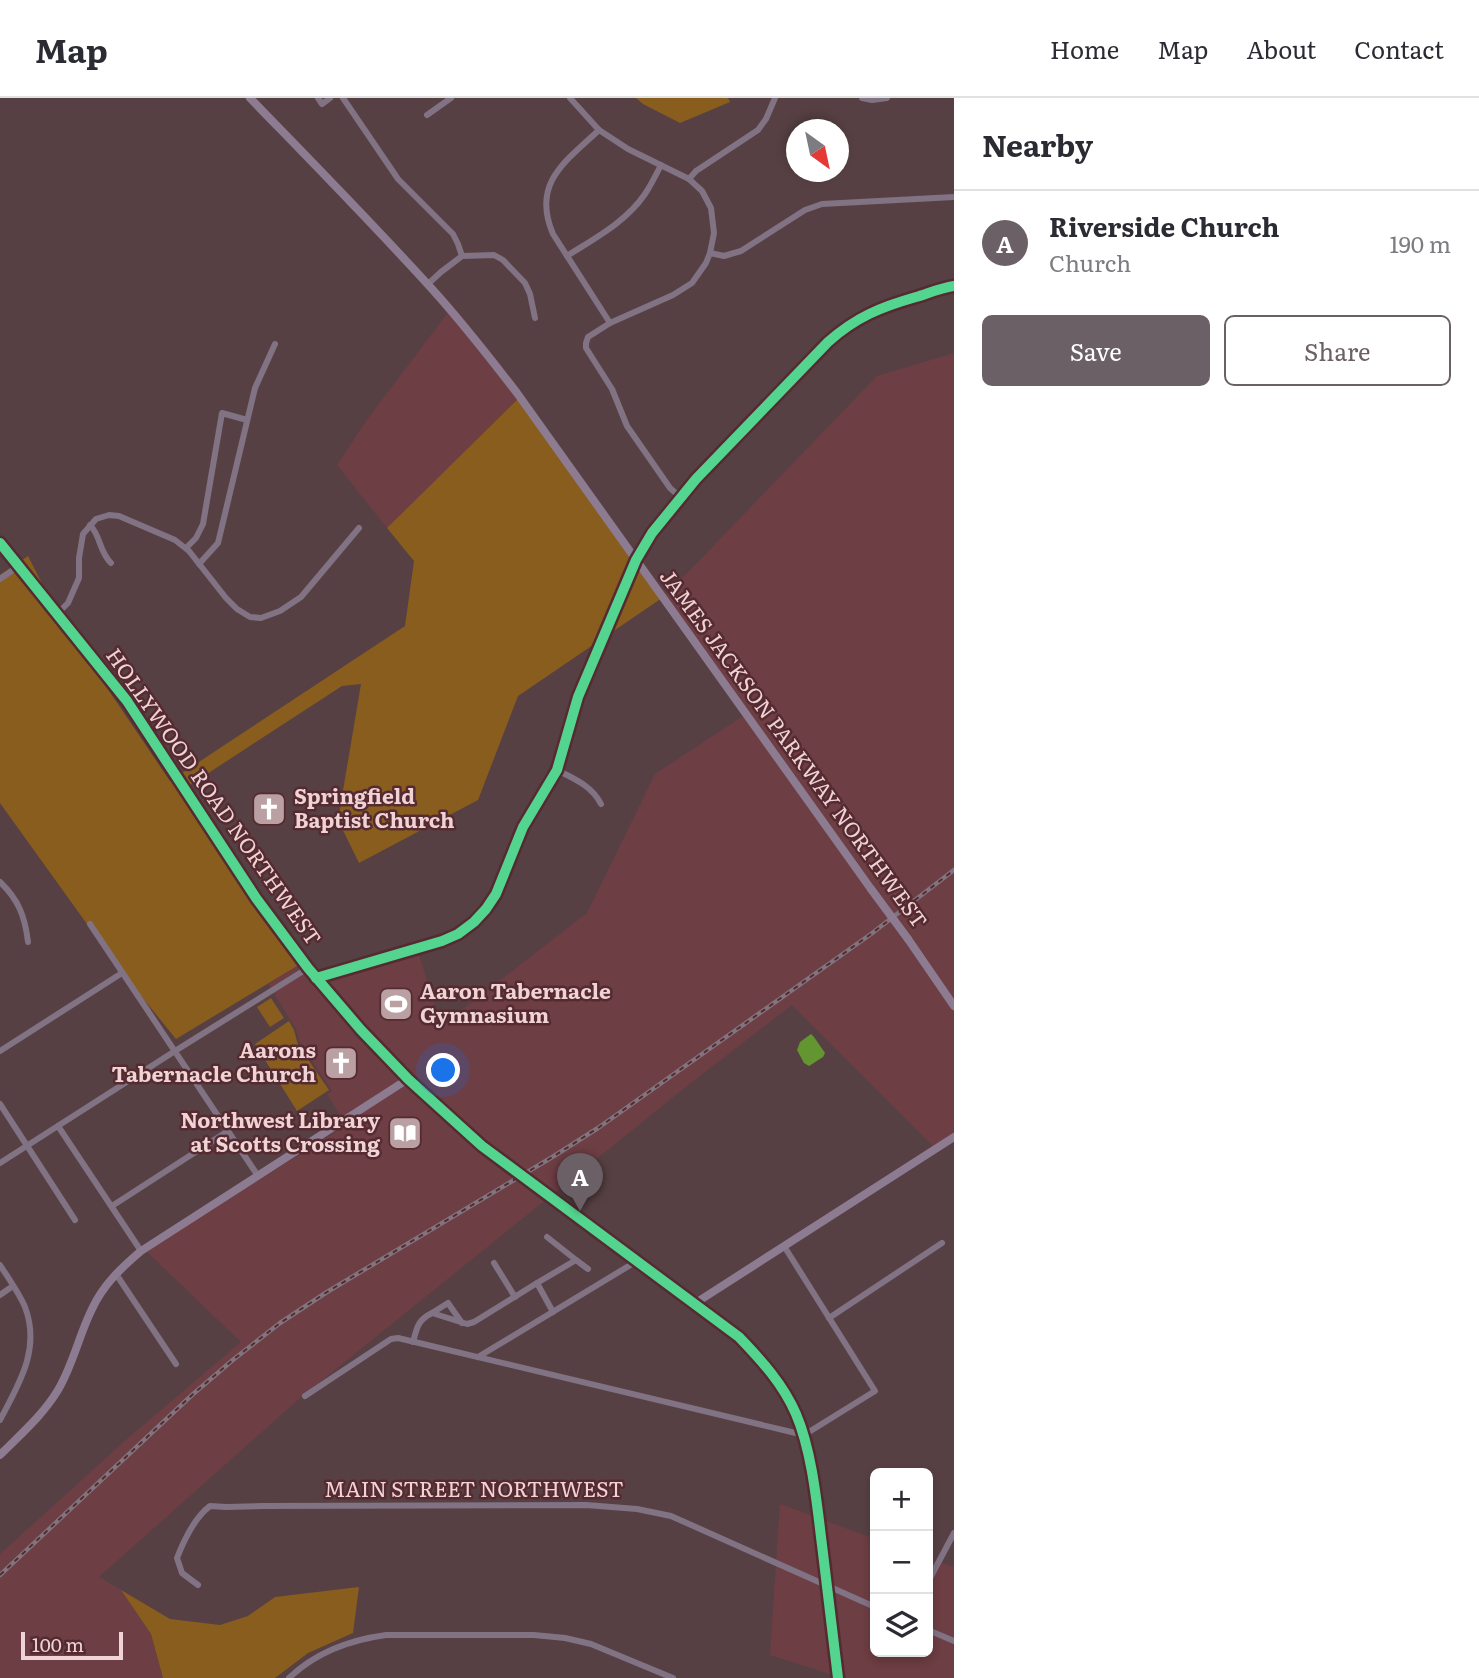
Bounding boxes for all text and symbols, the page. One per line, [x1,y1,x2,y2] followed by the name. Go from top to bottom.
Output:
[35,24,108,73] text: Map
[1050,31,1119,66] text: Home
[1157,31,1208,66] text: Map
[1246,31,1316,66] text: About
[1354,31,1444,66] text: Contact
[786,119,849,182] north arrow
[982,122,1093,166] text: Nearby
[1049,206,1280,245] text: Riverside Church
[996,226,1014,260] text: A
[1389,226,1451,260] text: 190 m
[1049,245,1131,279] text: Church
[982,315,1210,386] button: Save
[1224,315,1451,386] button: Share
[654,561,936,934] street label: JAMES JACKSON PARKWAY NORTHWEST
[100,641,330,951] street label: HOLLYWOOD ROAD NORTHWEST
[294,779,455,834] place label: Springfield Baptist Church
[250,790,288,828] church icon: Springfield Baptist Church
[420,974,611,1029] place label: Aaron Tabernacle Gymnasium
[377,985,415,1023] sports icon: Aaron Tabernacle Gymnasium
[111,1033,316,1088] place label: Aarons Tabernacle Church
[322,1044,360,1082] church icon: Aarons Tabernacle Church
[426,1053,460,1087] your location
[180,1103,380,1158] place label: Northwest Library at Scotts Crossing
[386,1114,424,1152] library icon: Northwest Library at Scotts Crossing
[557,1153,603,1211] pin: A
[870,1468,933,1657] map controls
[870,1468,933,1531] button: +
[324,1472,624,1503] street label: MAIN STREET NORTHWEST
[870,1531,933,1594] button: −
[870,1594,933,1657] button: layers
[21,1629,122,1661] scale bar
[32,1630,84,1658] text: 100 m

